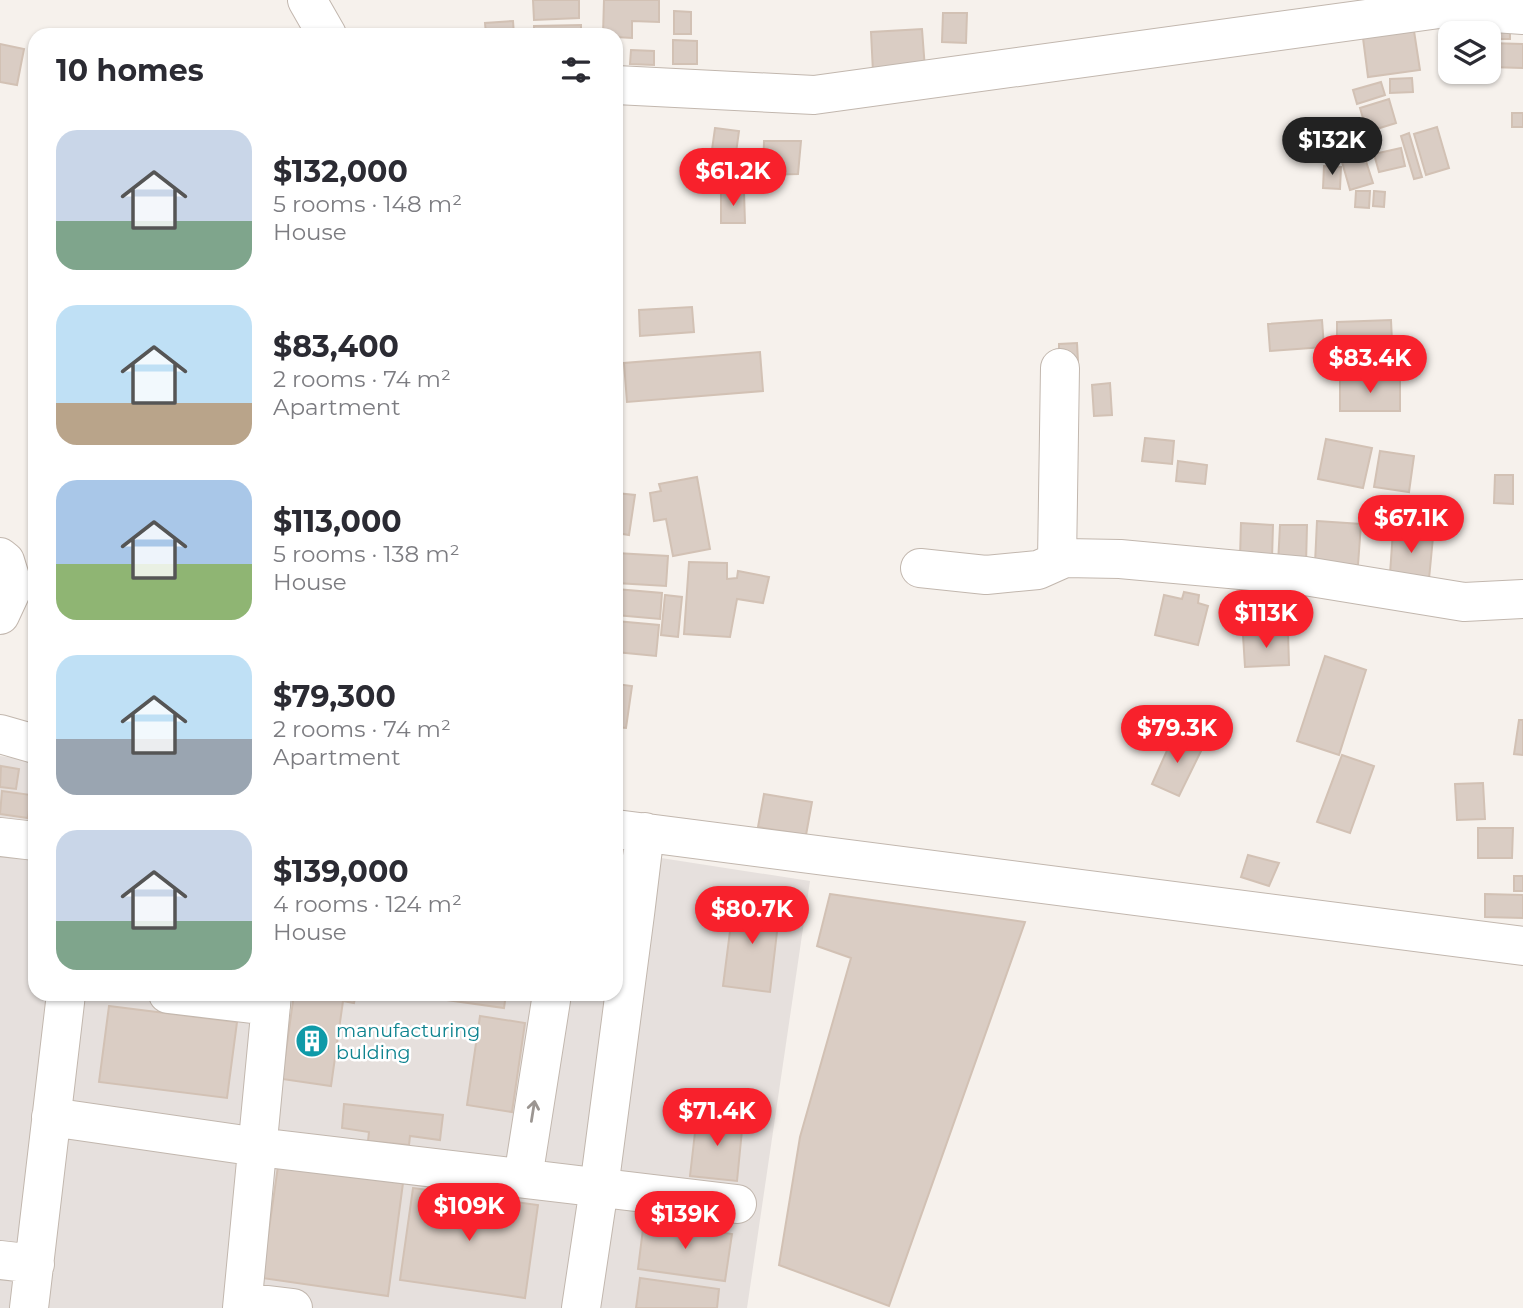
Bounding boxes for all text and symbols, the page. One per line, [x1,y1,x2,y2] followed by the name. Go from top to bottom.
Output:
[1438,21,1501,84] map controls
[1438,21,1501,84] button: layers
[557,51,595,89] icon: filters
[56,52,204,89] text: 10 homes
[1283,118,1381,177] pin: $132K
[1298,126,1366,154] text: $132K
[676,148,790,208] pin: $61.2K
[273,153,408,190] text: $132,000
[695,157,771,185] text: $61.2K
[112,158,196,242] icon: home
[273,190,462,218] text: 5 rooms · 148 m²
[273,218,347,246] text: House
[273,328,399,365] text: $83,400
[112,333,196,417] icon: home
[1313,336,1427,395] pin: $83.4K
[1329,344,1411,372] text: $83.4K
[273,365,451,393] text: 2 rooms · 74 m²
[273,393,401,421] text: Apartment
[1354,496,1468,555] pin: $67.1K
[273,503,402,540] text: $113,000
[1374,504,1448,532] text: $67.1K
[112,508,196,592] icon: home
[273,540,460,568] text: 5 rooms · 138 m²
[273,568,347,596] text: House
[1217,590,1315,650] pin: $113K
[1234,599,1298,627] text: $113K
[273,678,396,715] text: $79,300
[112,683,196,767] icon: home
[1120,706,1234,765] pin: $79.3K
[1137,714,1217,742] text: $79.3K
[273,715,451,743] text: 2 rooms · 74 m²
[273,743,401,771] text: Apartment
[273,853,409,890] text: $139,000
[112,858,196,942] icon: home
[695,886,809,946] pin: $80.7K
[273,890,462,918] text: 4 rooms · 124 m²
[711,895,793,923] text: $80.7K
[273,918,347,946] text: House
[336,1019,480,1064] place label: manufacturing bulding
[293,1022,331,1060] building icon: manufacturing bulding
[660,1088,774,1148] pin: $71.4K
[679,1097,755,1125] text: $71.4K
[527,1100,540,1123] one-way arrow
[420,1184,518,1243] pin: $109K
[434,1192,504,1220] text: $109K
[636,1192,734,1251] pin: $139K
[651,1200,719,1228] text: $139K

